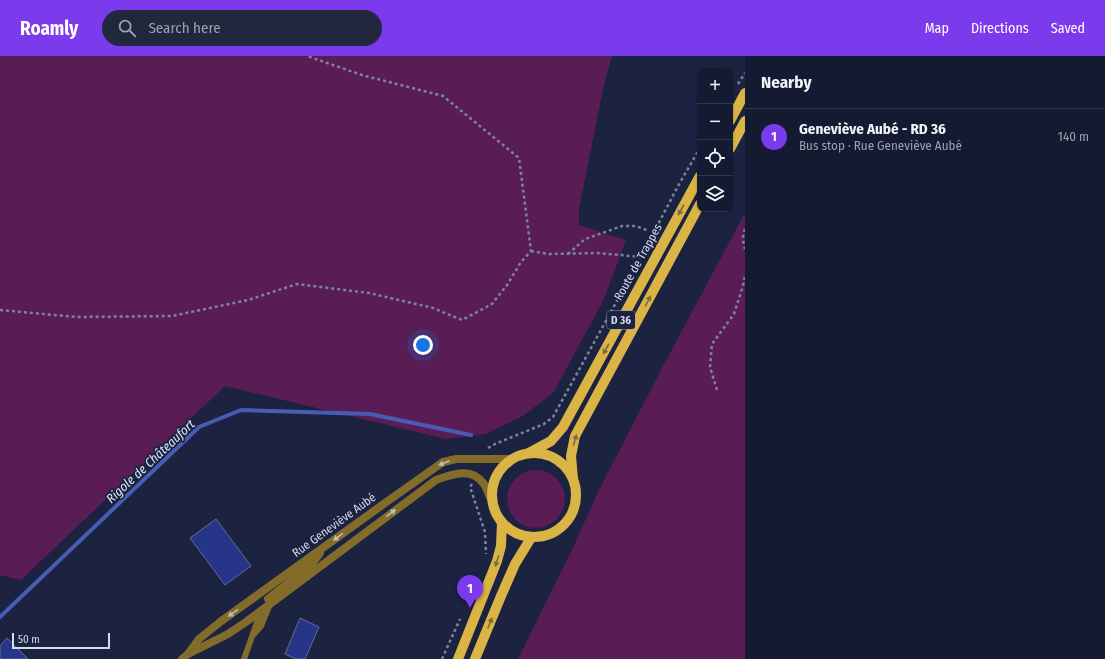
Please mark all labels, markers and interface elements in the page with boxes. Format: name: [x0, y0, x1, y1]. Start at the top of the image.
search box: [102, 10, 382, 46]
text: Roamly: [20, 17, 78, 40]
icon: search: [116, 17, 138, 39]
text: Search here: [148, 19, 221, 37]
text: Map: [925, 20, 949, 37]
text: Directions: [971, 20, 1029, 37]
text: Saved: [1051, 20, 1085, 37]
map controls: [697, 68, 733, 212]
button: +: [697, 68, 733, 104]
text: Nearby: [761, 72, 812, 93]
button: −: [697, 104, 733, 140]
text: Geneviève Aubé - RD 36: [799, 120, 946, 138]
text: 1: [771, 129, 777, 144]
text: 140 m: [1058, 129, 1089, 144]
text: Bus stop · Rue Geneviève Aubé: [799, 138, 962, 153]
button: locate: [697, 140, 733, 176]
button: layers: [697, 176, 733, 212]
one-way arrow: [678, 204, 685, 216]
street label: Route de Trappes: [611, 221, 665, 303]
one-way arrow: [645, 295, 652, 306]
road number: D 36: [607, 311, 635, 329]
your location: [413, 335, 433, 355]
one-way arrow: [602, 343, 609, 354]
water label: Rigole de Châteaufort: [103, 416, 198, 506]
one-way arrow: [572, 434, 578, 446]
one-way arrow: [439, 460, 450, 466]
street label: Rue Geneviève Aubé: [290, 490, 379, 560]
one-way arrow: [386, 510, 396, 518]
one-way arrow: [332, 533, 343, 541]
one-way arrow: [494, 556, 500, 568]
pin: 1: [457, 575, 483, 608]
one-way arrow: [227, 609, 238, 617]
one-way arrow: [487, 616, 493, 628]
scale bar: [12, 631, 110, 650]
text: 50 m: [18, 633, 40, 646]

